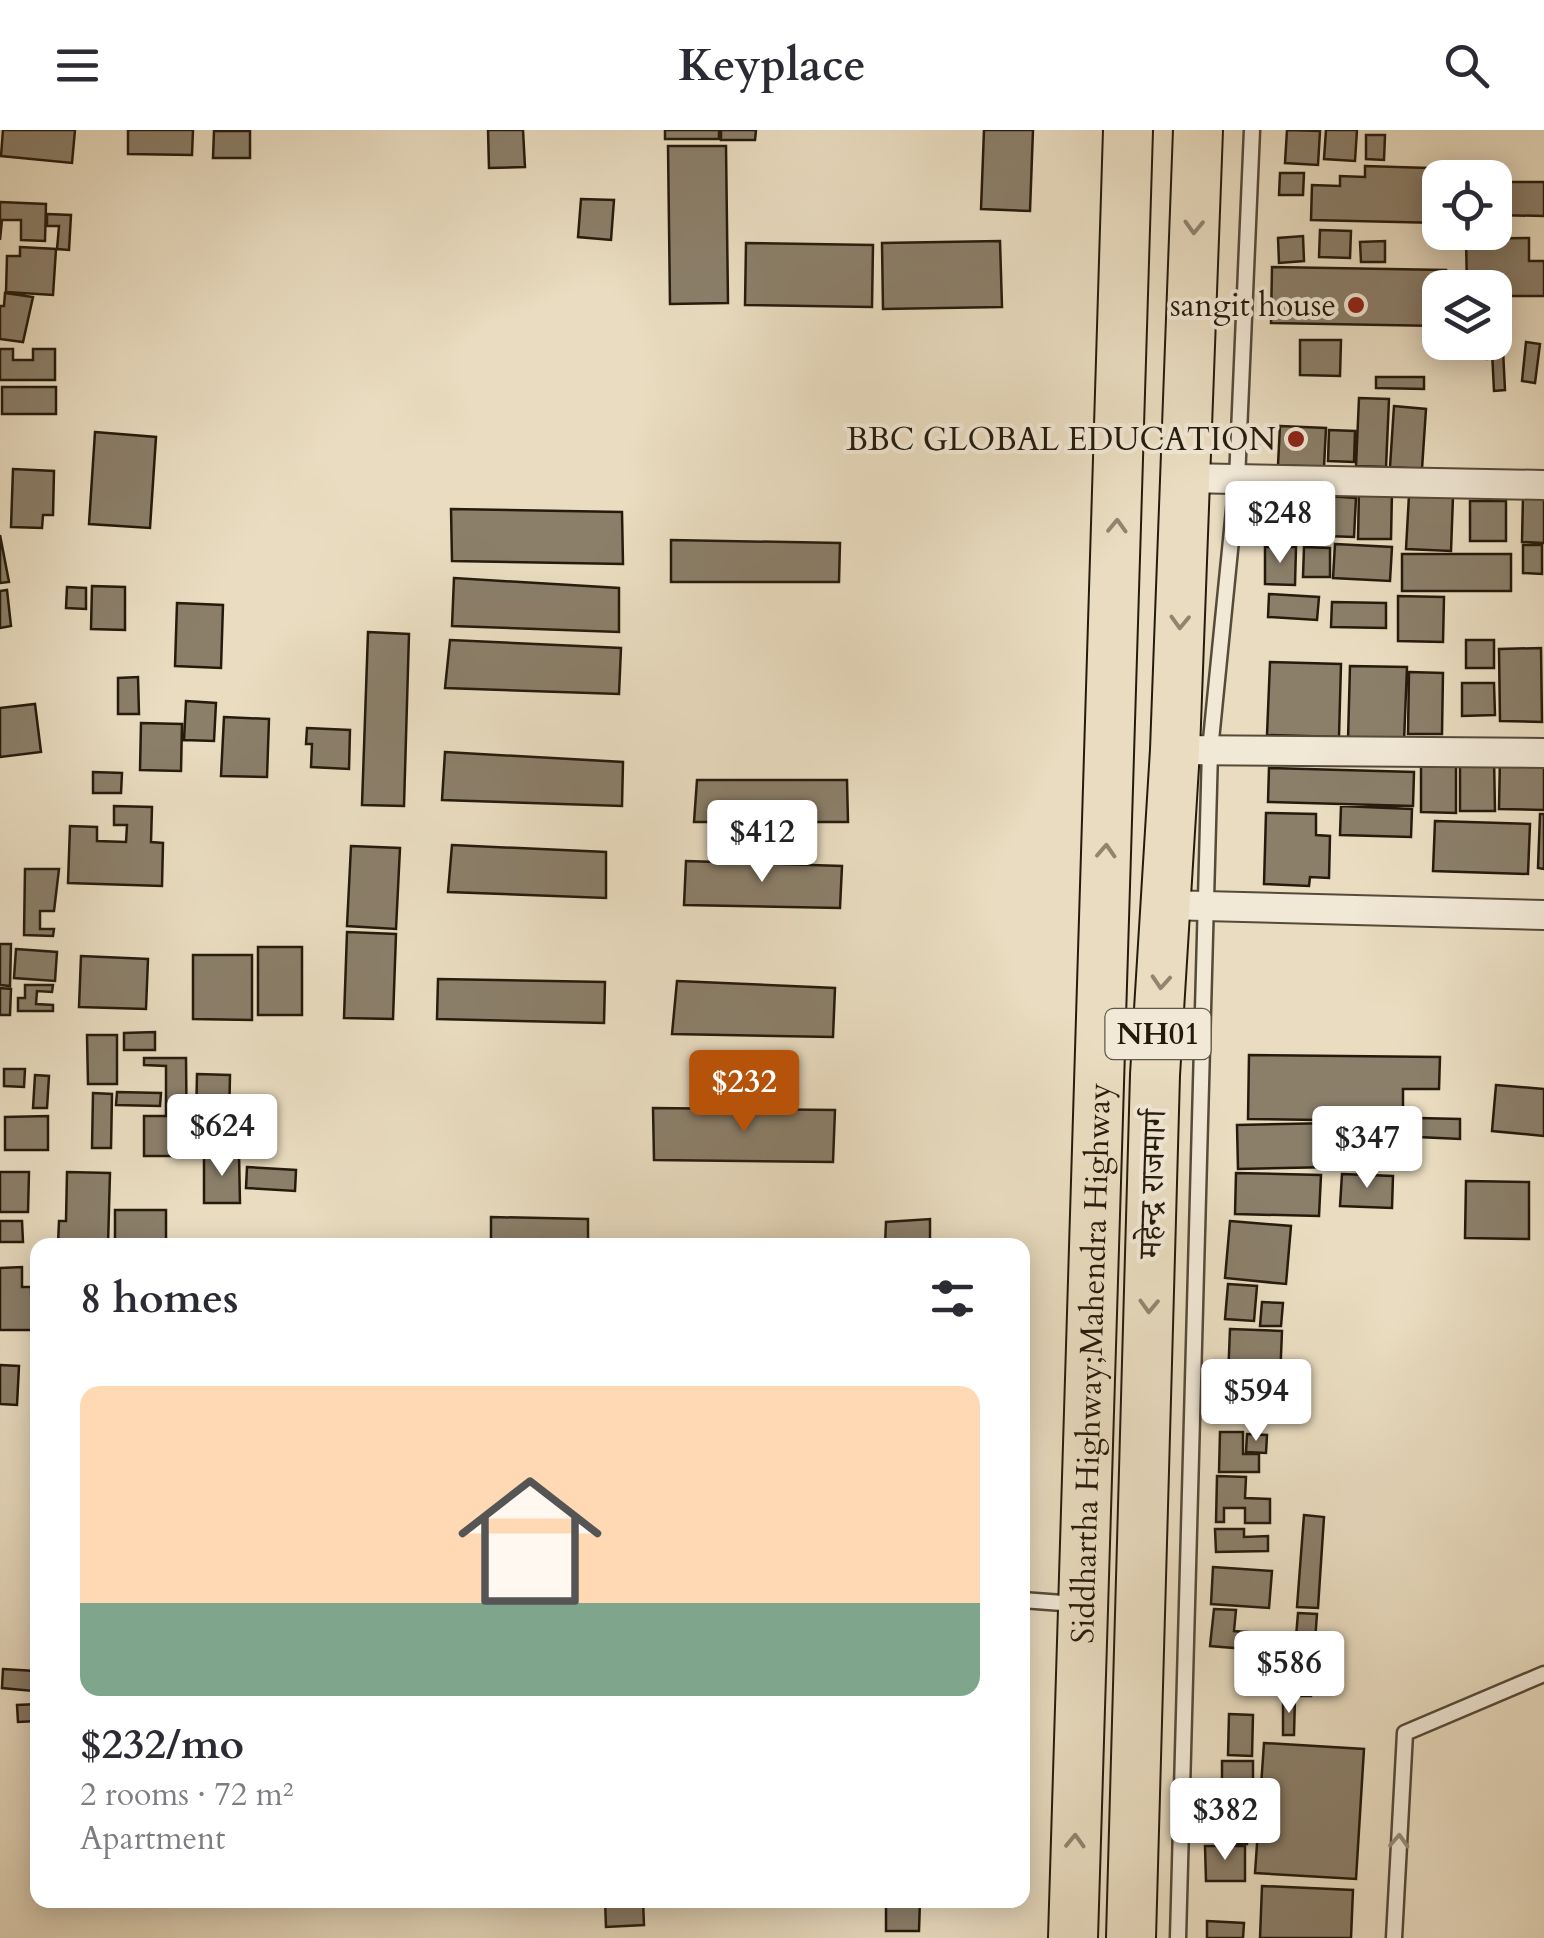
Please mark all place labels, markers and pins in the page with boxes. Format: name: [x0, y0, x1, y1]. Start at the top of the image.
place label: sangit house: [1170, 284, 1336, 328]
marker: sangit house: [1345, 294, 1367, 316]
place label: BBC GLOBAL EDUCATION: [846, 418, 1276, 462]
marker: BBC GLOBAL EDUCATION: [1285, 428, 1307, 450]
pin: $248: [1221, 481, 1339, 566]
pin: $412: [703, 800, 821, 885]
pin: $232: [685, 1050, 803, 1135]
pin: $624: [163, 1094, 281, 1179]
pin: $347: [1308, 1106, 1426, 1191]
pin: $594: [1197, 1359, 1315, 1444]
pin: $586: [1230, 1631, 1348, 1716]
pin: $382: [1166, 1778, 1284, 1863]

